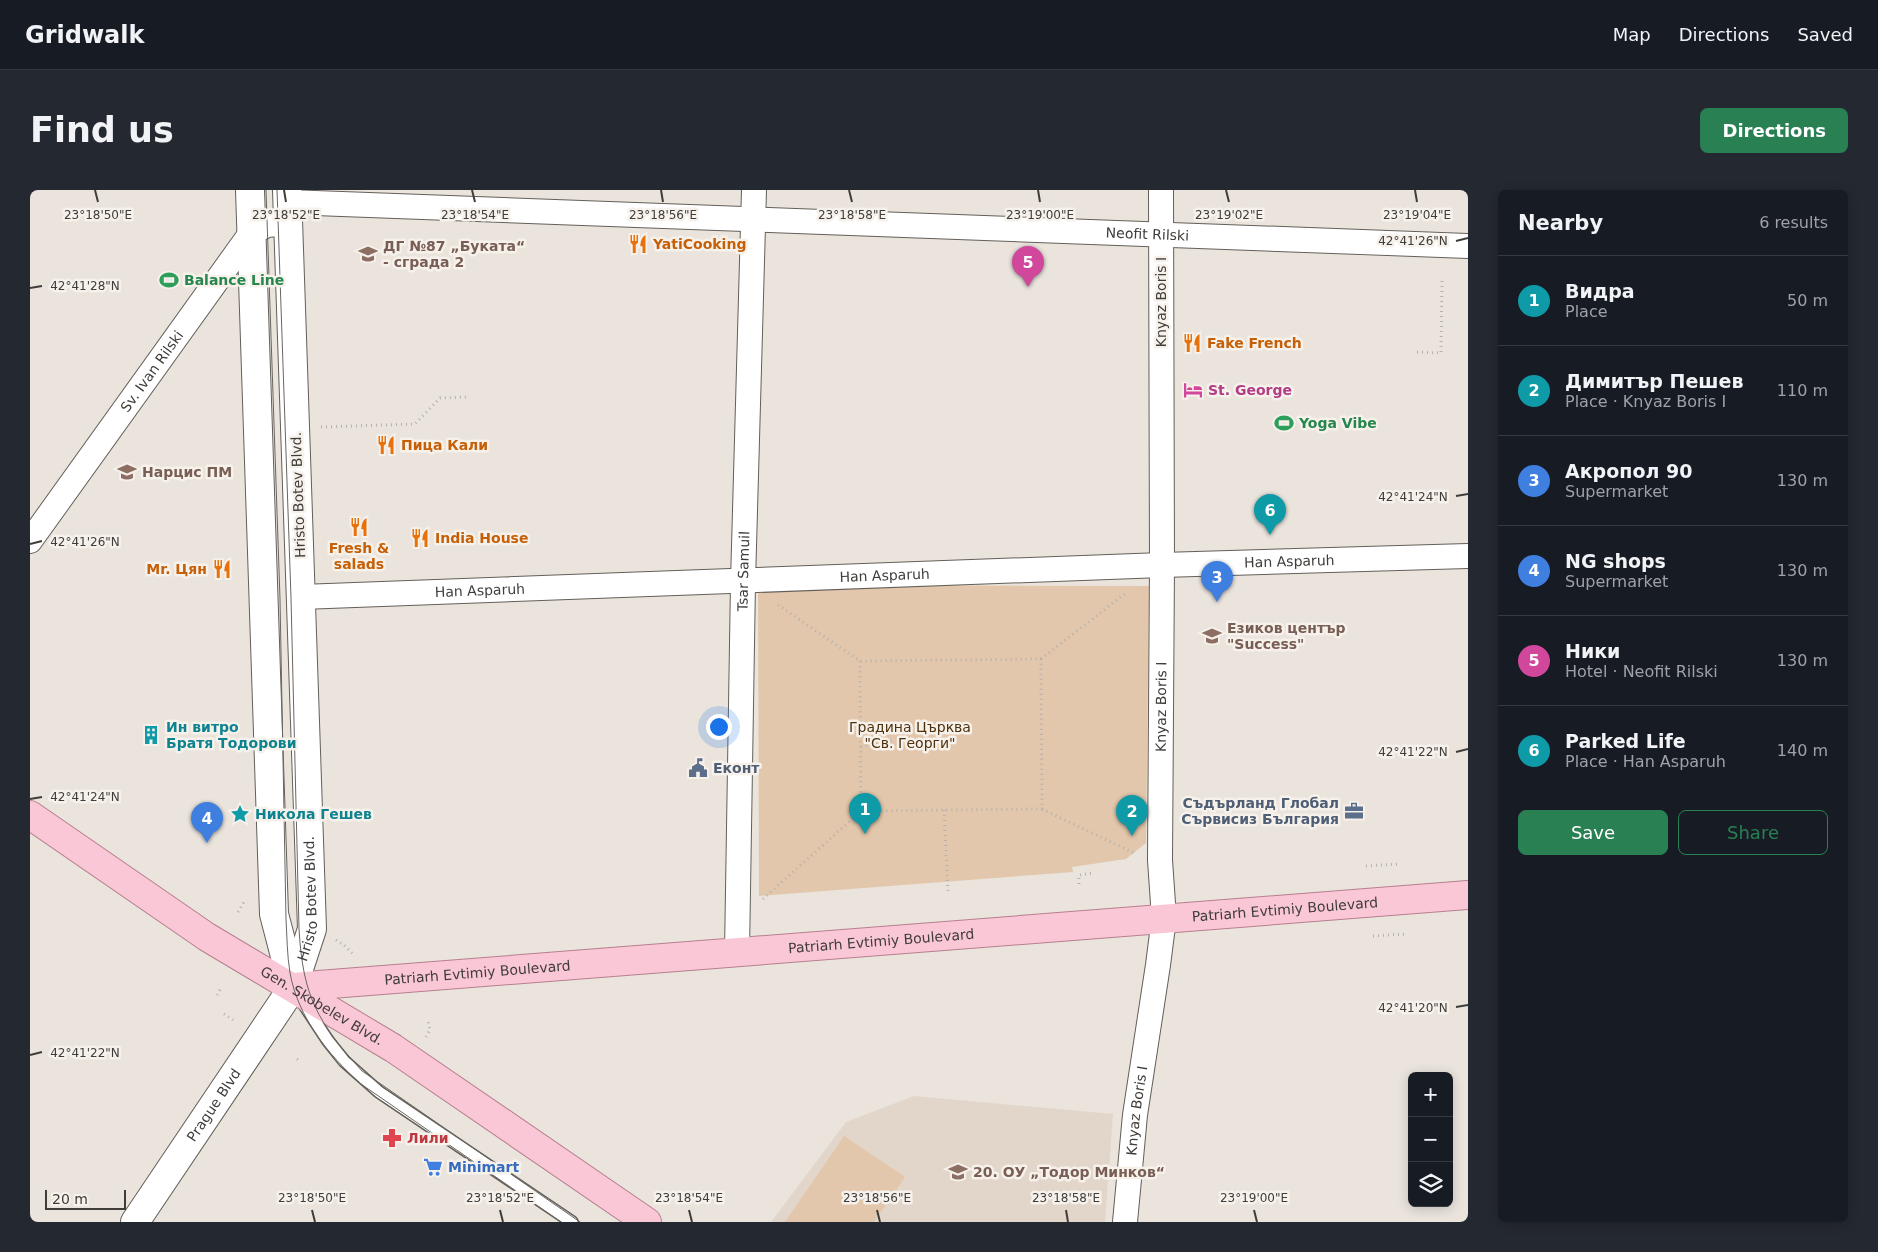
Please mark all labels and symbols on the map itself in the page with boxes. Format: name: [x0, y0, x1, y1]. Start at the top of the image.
text: 23°18'50"E: [64, 208, 132, 222]
text: 23°18'52"E: [252, 208, 320, 222]
text: 23°18'54"E: [441, 208, 509, 222]
text: 23°18'56"E: [629, 208, 697, 222]
text: 23°18'58"E: [818, 208, 886, 222]
text: 23°19'00"E: [1006, 208, 1074, 222]
text: 23°19'02"E: [1195, 208, 1263, 222]
text: 23°19'04"E: [1383, 208, 1451, 222]
street label: Neofit Rilski: [1105, 224, 1189, 244]
restaurant icon: YatiCooking: [627, 233, 649, 255]
text: 42°41'26"N: [1378, 234, 1448, 248]
place label: YatiCooking: [652, 236, 746, 252]
place label: ДГ №87 „Буката“ - сграда 2: [383, 238, 525, 270]
school or university icon: ДГ №87 „Буката“ - сграда 2: [357, 243, 379, 265]
pin: 5: [1012, 246, 1044, 287]
street label: Knyaz Boris I: [1153, 257, 1169, 347]
sports icon: Balance Line: [158, 269, 180, 291]
place label: Balance Line: [184, 272, 284, 288]
text: 42°41'28"N: [50, 279, 120, 293]
street label: Sv. Ivan Rilski: [117, 327, 186, 415]
restaurant icon: Fake French: [1181, 332, 1203, 354]
place label: Fake French: [1207, 335, 1302, 351]
hotel icon: St. George: [1182, 379, 1204, 401]
place label: St. George: [1208, 382, 1292, 398]
sports icon: Yoga Vibe: [1273, 412, 1295, 434]
place label: Yoga Vibe: [1298, 415, 1377, 431]
street label: Hristo Botev Blvd.: [288, 432, 308, 558]
restaurant icon: Пица Кали: [375, 434, 397, 456]
place label: Пица Кали: [401, 437, 488, 453]
school or university icon: Нарцис ПМ: [116, 461, 138, 483]
place label: Нарцис ПМ: [142, 464, 232, 480]
text: 42°41'24"N: [1378, 490, 1448, 504]
pin: 6: [1254, 494, 1286, 535]
restaurant icon: Fresh & salads: [348, 516, 370, 538]
restaurant icon: India House: [409, 527, 431, 549]
place label: India House: [435, 530, 528, 546]
street label: Tsar Samuil: [735, 531, 752, 612]
text: 42°41'26"N: [50, 535, 120, 549]
place label: Fresh & salads: [329, 540, 389, 572]
street label: Han Asparuh: [1244, 552, 1335, 571]
restaurant icon: Mr. Цян: [211, 558, 233, 580]
place label: Mr. Цян: [146, 561, 207, 577]
pin: 3: [1201, 561, 1233, 602]
street label: Han Asparuh: [839, 566, 930, 585]
street label: Han Asparuh: [434, 581, 525, 600]
place label: Езиков център "Success": [1227, 620, 1346, 652]
school or university icon: Езиков център "Success": [1201, 625, 1223, 647]
street label: Knyaz Boris I: [1153, 661, 1169, 752]
your location: [706, 714, 732, 740]
place label: Ин витро Братя Тодорови: [166, 719, 297, 751]
park label: Градина Църква "Св. Георги": [849, 719, 971, 751]
building icon: Ин витро Братя Тодорови: [140, 724, 162, 746]
text: 42°41'22"N: [1378, 745, 1448, 759]
public building icon: Еконт: [687, 757, 709, 779]
place label: Еконт: [713, 760, 760, 776]
text: 42°41'24"N: [50, 790, 120, 804]
pin: 1: [849, 793, 881, 834]
pin: 2: [1116, 795, 1148, 836]
place label: Съдърланд Глобал Сървисиз България: [1181, 795, 1339, 827]
office icon: Съдърланд Глобал Сървисиз България: [1343, 800, 1365, 822]
pin: 4: [191, 802, 223, 843]
place icon: Никола Гешев: [229, 803, 251, 825]
place label: Никола Гешев: [255, 806, 372, 822]
street label: Hristo Botev Blvd.: [294, 836, 320, 963]
street label: Patriarh Evtimiy Boulevard: [1191, 894, 1379, 925]
street label: Patriarh Evtimiy Boulevard: [788, 926, 975, 956]
street label: Patriarh Evtimiy Boulevard: [384, 957, 571, 988]
street label: Gen. Skobelev Blvd.: [258, 963, 386, 1048]
text: 42°41'20"N: [1378, 1001, 1448, 1015]
text: 42°41'22"N: [50, 1046, 120, 1060]
street label: Knyaz Boris I: [1123, 1065, 1150, 1156]
street label: Prague Blvd: [184, 1066, 244, 1144]
pharmacy icon: Лили: [381, 1127, 403, 1149]
place label: Лили: [407, 1130, 449, 1146]
supermarket icon: Minimart: [422, 1156, 444, 1178]
place label: Minimart: [448, 1159, 519, 1175]
school or university icon: 20. ОУ „Тодор Минков“: [947, 1161, 969, 1183]
place label: 20. ОУ „Тодор Минков“: [973, 1164, 1165, 1180]
scale bar: [45, 1187, 126, 1210]
text: 23°18'50"E: [278, 1191, 346, 1205]
text: 23°18'52"E: [466, 1191, 534, 1205]
text: 23°18'54"E: [655, 1191, 723, 1205]
text: 23°18'56"E: [843, 1191, 911, 1205]
text: 23°18'58"E: [1032, 1191, 1100, 1205]
text: 23°19'00"E: [1220, 1191, 1288, 1205]

